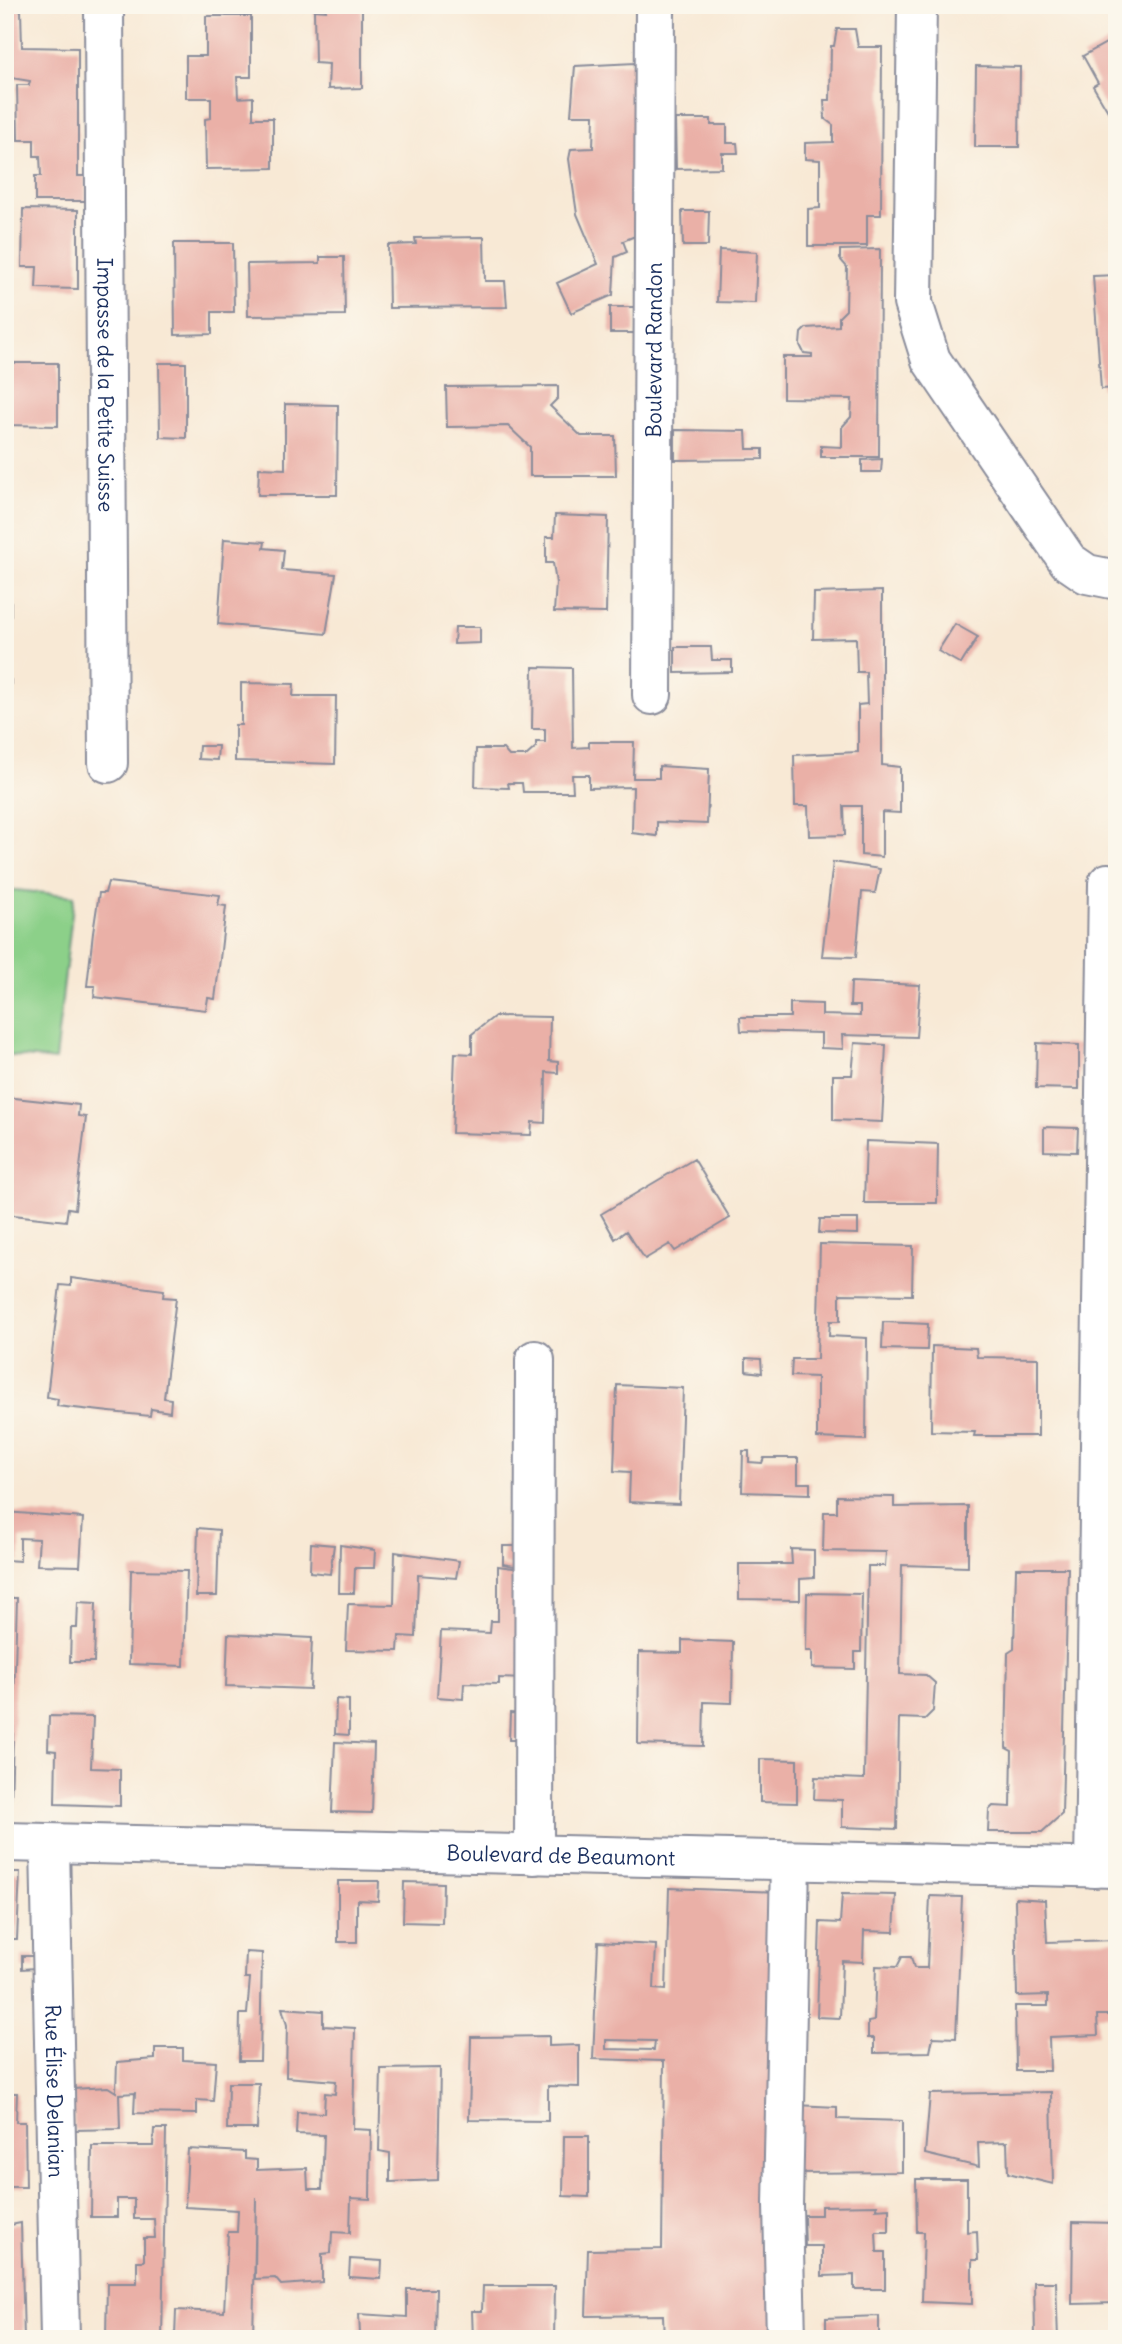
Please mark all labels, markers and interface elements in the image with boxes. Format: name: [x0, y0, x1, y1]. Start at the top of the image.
street label: Impasse de la Petite Suisse: [92, 258, 120, 512]
street label: Boulevard Randon: [640, 262, 667, 438]
street label: Boulevard de Beaumont: [446, 1839, 676, 1871]
street label: Rue Élise Delanian: [40, 2004, 70, 2178]

